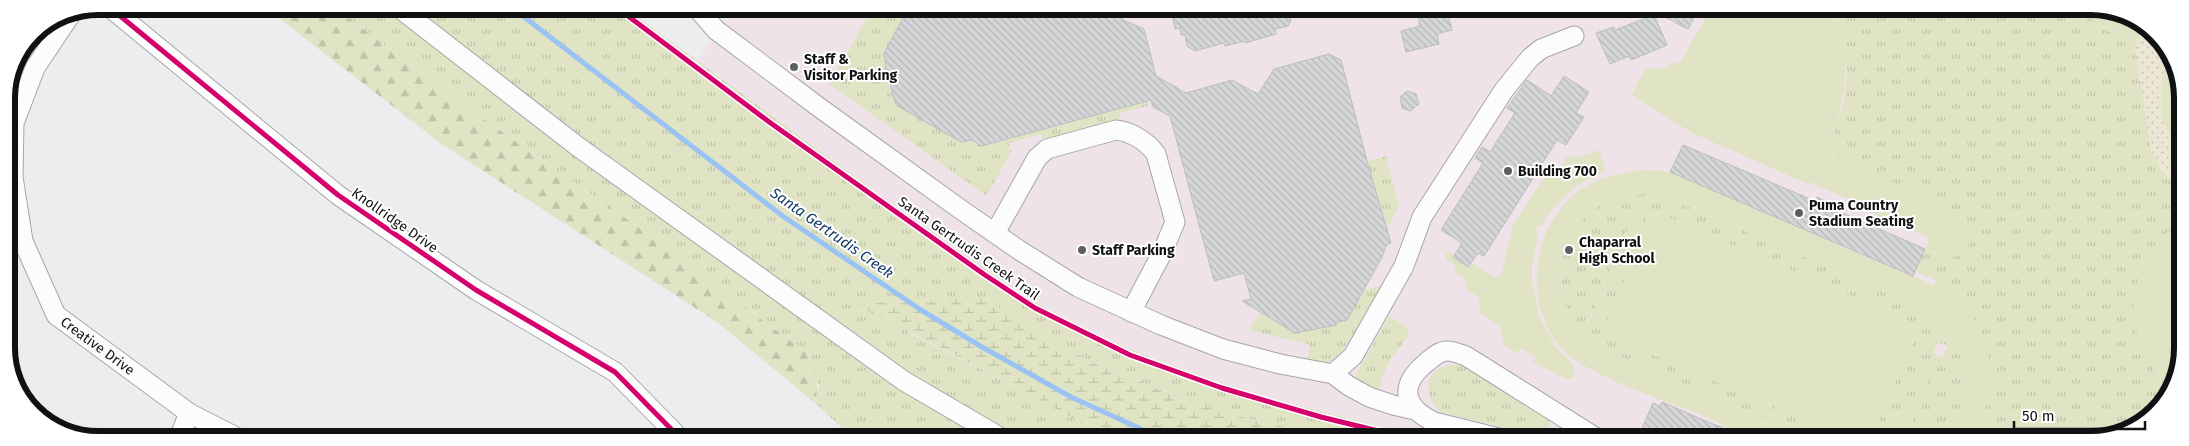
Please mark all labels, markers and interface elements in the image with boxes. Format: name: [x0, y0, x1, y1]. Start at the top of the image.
place label: Staff & Visitor Parking: [803, 51, 898, 84]
marker: Staff & Visitor Parking: [788, 61, 800, 73]
place label: Building 700: [1518, 163, 1597, 180]
marker: Building 700: [1502, 165, 1514, 177]
water label: Santa Gertrudis Creek: [766, 183, 897, 282]
street label: Knollridge Drive: [348, 184, 441, 257]
street label: Santa Gertrudis Creek Trail: [895, 193, 1043, 304]
place label: Puma Country Stadium Seating: [1809, 197, 1914, 230]
marker: Puma Country Stadium Seating: [1793, 207, 1805, 219]
place label: Chaparral High School: [1579, 234, 1656, 267]
place label: Staff Parking: [1092, 242, 1175, 259]
marker: Staff Parking: [1076, 244, 1088, 256]
marker: Chaparral High School: [1563, 244, 1575, 256]
street label: Creative Drive: [57, 313, 138, 379]
scale bar: [2014, 398, 2145, 430]
text: 50 m: [2022, 407, 2055, 425]

